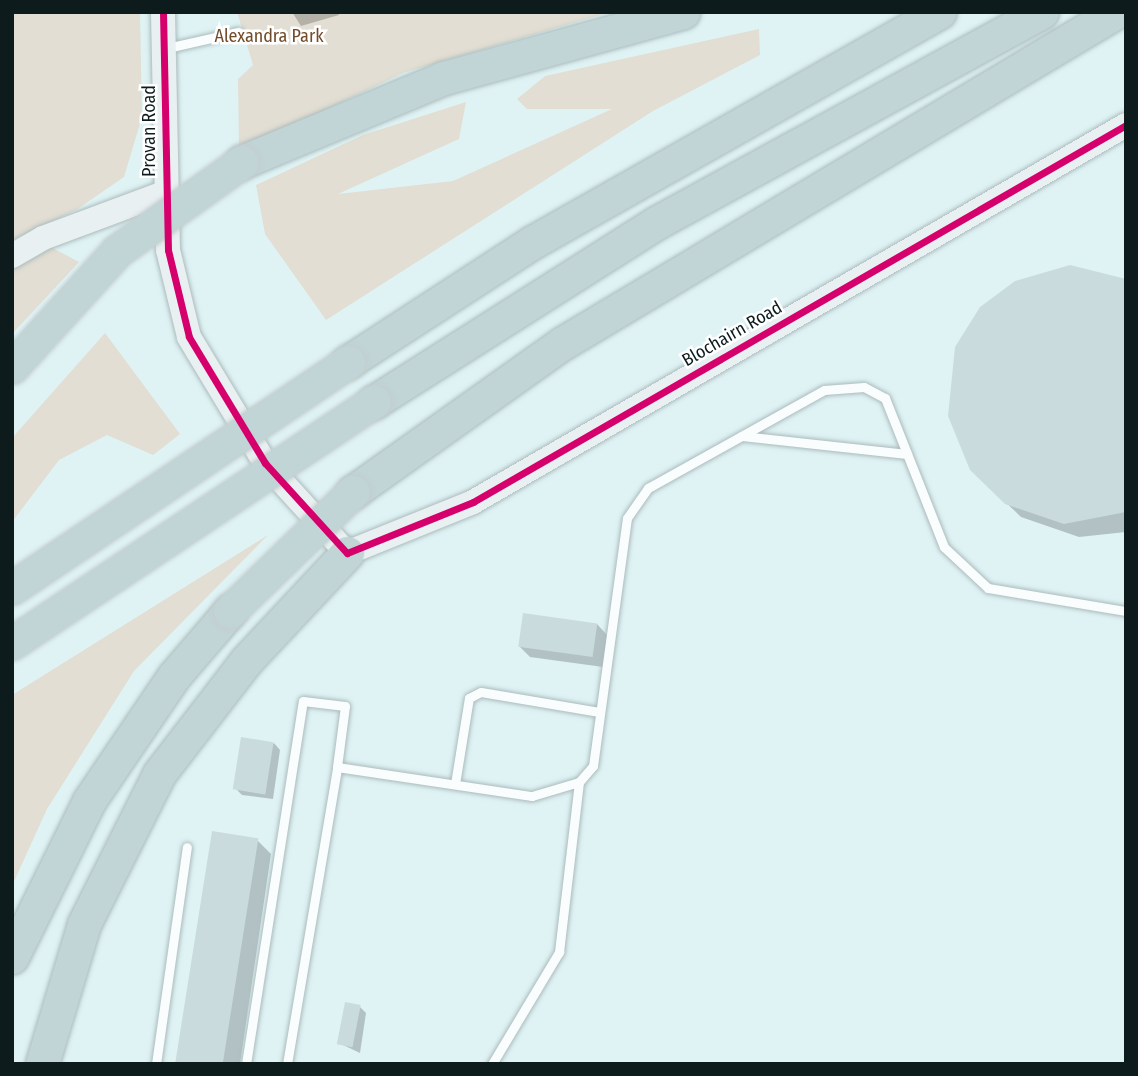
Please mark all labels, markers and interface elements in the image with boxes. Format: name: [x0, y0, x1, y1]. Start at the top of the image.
park label: Alexandra Park: [214, 25, 324, 47]
street label: Provan Road: [138, 85, 160, 177]
street label: Blochairn Road: [678, 297, 786, 371]

